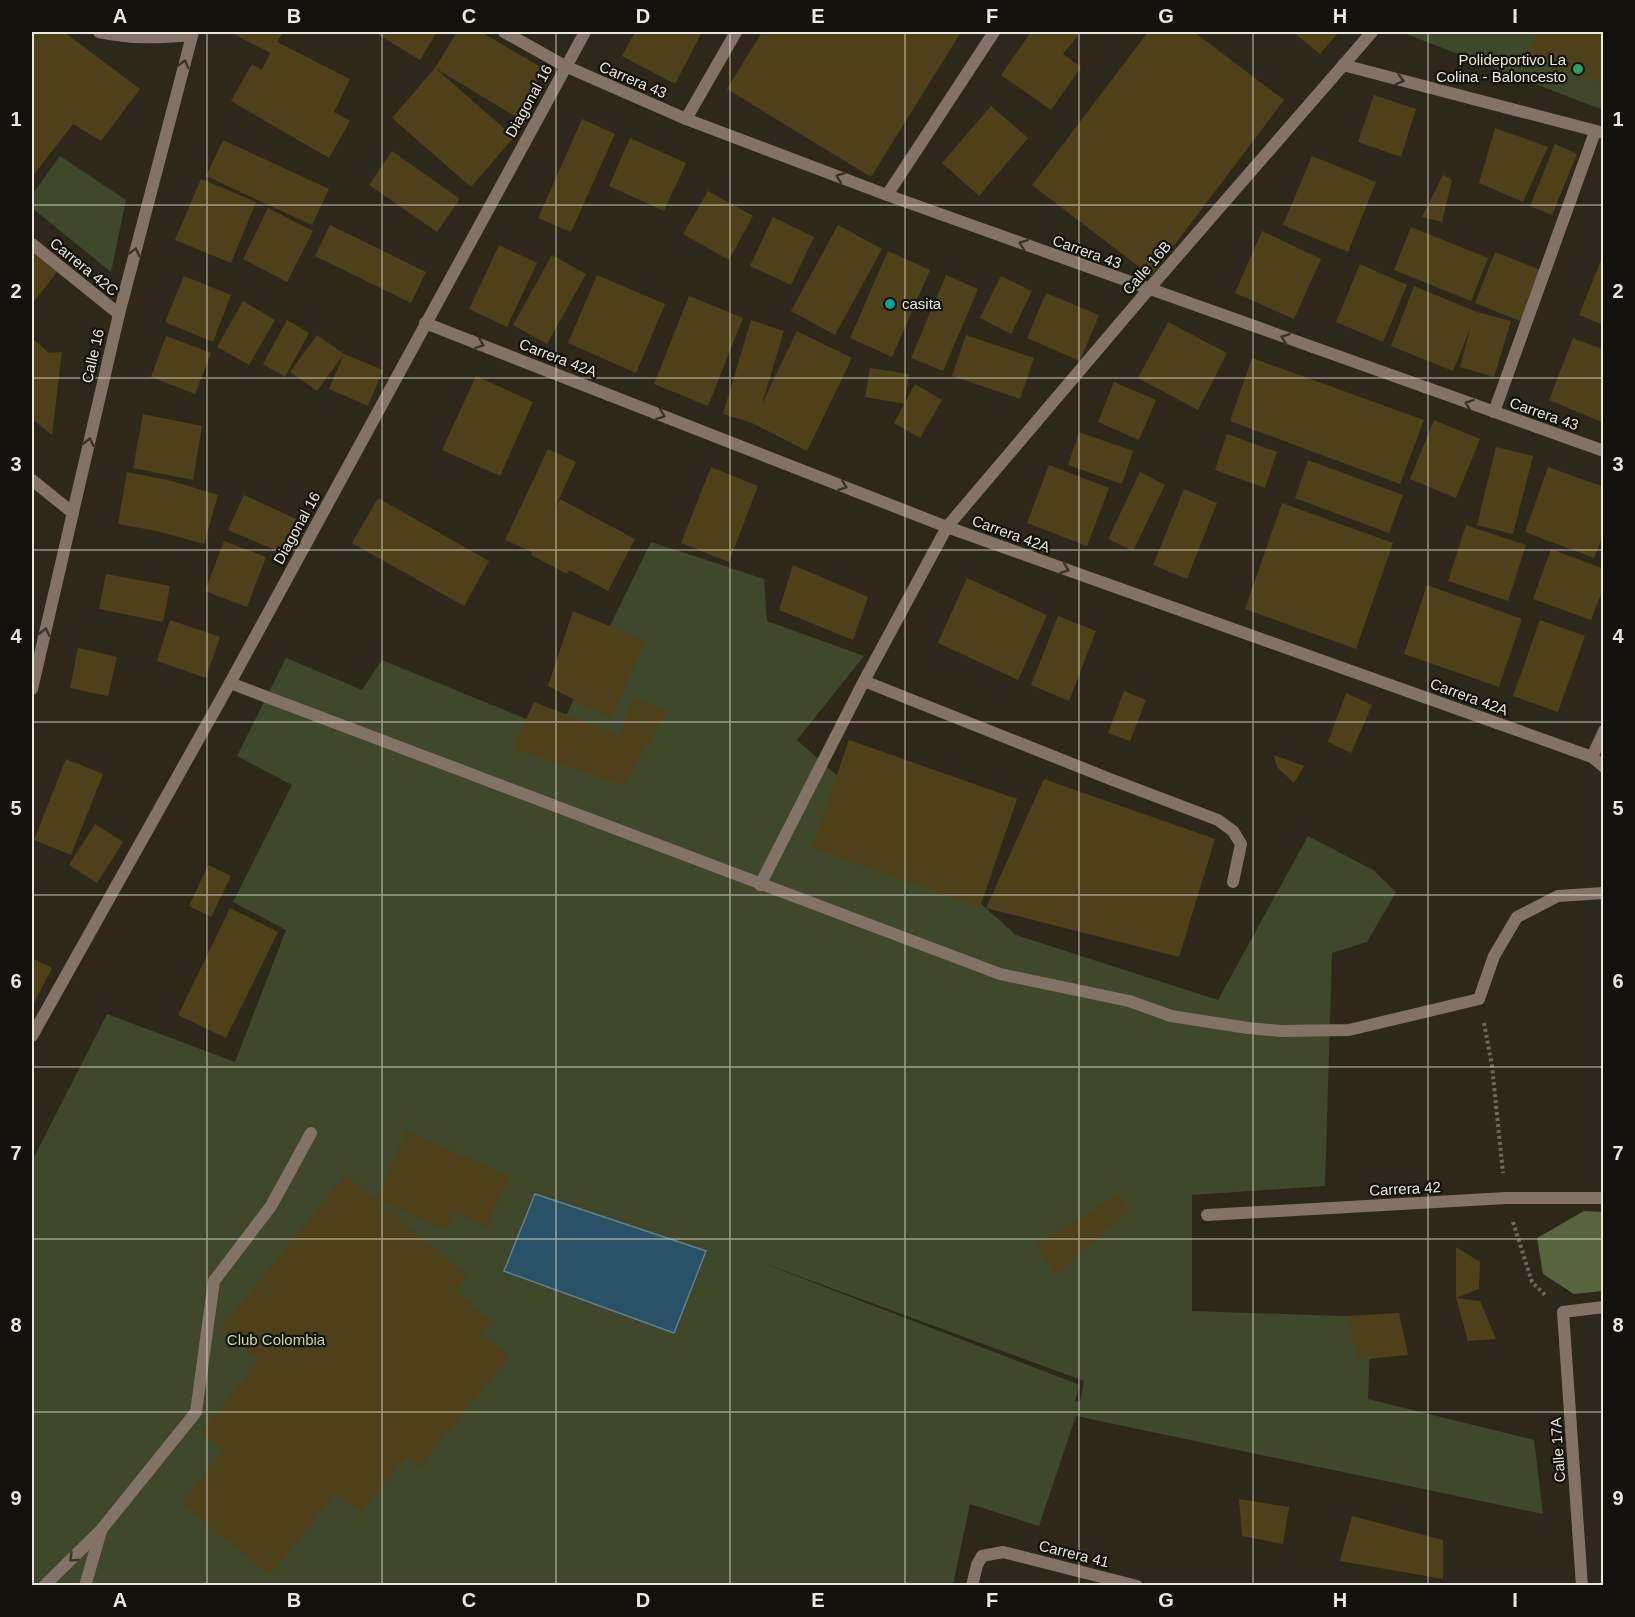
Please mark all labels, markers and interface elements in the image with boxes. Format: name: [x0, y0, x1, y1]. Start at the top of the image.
text: A: [113, 5, 127, 27]
text: B: [287, 5, 301, 27]
text: C: [462, 5, 476, 27]
text: D: [636, 5, 650, 27]
text: E: [811, 5, 825, 27]
text: F: [986, 5, 998, 27]
text: G: [1158, 5, 1174, 27]
text: H: [1333, 5, 1347, 27]
text: I: [1512, 5, 1518, 27]
place label: Polideportivo La Colina - Baloncesto: [1436, 51, 1567, 85]
street label: Carrera 43: [597, 58, 670, 101]
one-way arrow: [177, 59, 190, 69]
street label: Diagonal 16: [502, 62, 555, 140]
marker: Polideportivo La Colina - Baloncesto: [1571, 62, 1585, 76]
one-way arrow: [1394, 73, 1404, 85]
text: 1: [10, 108, 22, 130]
text: 1: [1612, 108, 1624, 130]
one-way arrow: [835, 172, 845, 185]
street label: Carrera 43: [1051, 231, 1124, 272]
street label: Carrera 42C: [47, 234, 122, 299]
street label: Calle 16B: [1119, 238, 1174, 298]
one-way arrow: [1018, 239, 1029, 252]
one-way arrow: [127, 247, 140, 257]
text: 2: [10, 280, 22, 302]
text: 2: [1612, 280, 1624, 302]
place label: casita: [902, 295, 942, 312]
marker: casita: [883, 297, 897, 311]
street label: Calle 16: [78, 327, 107, 385]
one-way arrow: [1280, 333, 1291, 346]
street label: Carrera 42A: [517, 335, 599, 380]
one-way arrow: [474, 337, 485, 349]
street label: Carrera 43: [1507, 394, 1581, 433]
one-way arrow: [1464, 398, 1475, 411]
one-way arrow: [655, 408, 666, 420]
one-way arrow: [82, 437, 95, 447]
text: 3: [10, 453, 22, 475]
text: 3: [1612, 453, 1624, 475]
one-way arrow: [837, 479, 848, 491]
street label: Diagonal 16: [270, 489, 323, 567]
street label: Carrera 42A: [970, 512, 1052, 555]
one-way arrow: [1059, 561, 1070, 574]
text: 4: [10, 625, 22, 647]
text: 4: [1612, 625, 1624, 647]
one-way arrow: [37, 627, 50, 637]
street label: Carrera 42A: [1428, 675, 1510, 718]
text: 5: [10, 797, 22, 819]
text: 5: [1612, 797, 1624, 819]
text: 6: [10, 970, 22, 992]
text: 6: [1612, 970, 1624, 992]
text: 7: [10, 1142, 22, 1164]
text: 7: [1612, 1142, 1624, 1164]
street label: Carrera 42: [1369, 1178, 1441, 1199]
text: 8: [10, 1314, 22, 1336]
text: 8: [1612, 1314, 1624, 1336]
park label: Club Colombia: [227, 1331, 326, 1348]
street label: Calle 17A: [1547, 1417, 1568, 1483]
text: 9: [10, 1487, 22, 1509]
text: 9: [1612, 1487, 1624, 1509]
street label: Carrera 41: [1037, 1537, 1111, 1570]
one-way arrow: [69, 1550, 80, 1561]
text: A: [113, 1589, 127, 1611]
text: B: [287, 1589, 301, 1611]
text: C: [462, 1589, 476, 1611]
text: D: [636, 1589, 650, 1611]
text: E: [811, 1589, 825, 1611]
text: F: [986, 1589, 998, 1611]
text: G: [1158, 1589, 1174, 1611]
text: H: [1333, 1589, 1347, 1611]
text: I: [1512, 1589, 1518, 1611]

